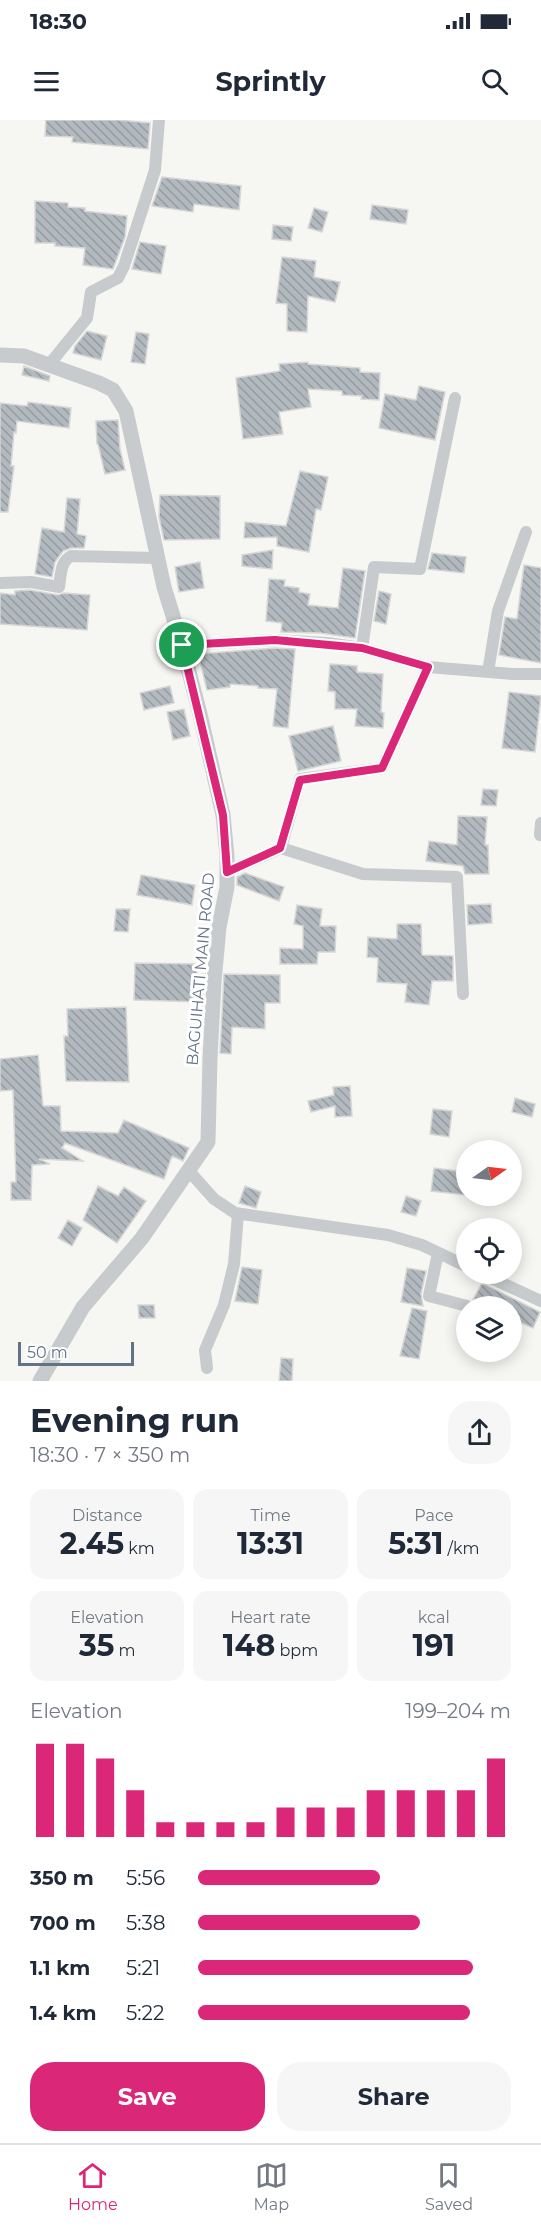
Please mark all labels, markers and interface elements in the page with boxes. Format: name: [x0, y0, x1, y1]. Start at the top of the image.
text: 18:30: [30, 8, 87, 35]
icon: menu: [30, 65, 63, 98]
text: Sprintly: [215, 65, 326, 98]
icon: search: [478, 65, 511, 98]
pin: [156, 619, 207, 670]
icon: arrive: [165, 628, 198, 661]
street label: BAGUIHATI MAIN ROAD: [183, 872, 218, 1066]
north arrow: [456, 1140, 522, 1206]
map controls: [456, 1140, 522, 1362]
button: locate: [456, 1218, 522, 1284]
button: layers: [456, 1296, 522, 1362]
scale bar: [18, 1339, 134, 1366]
text: 50 m: [27, 1343, 68, 1362]
text: Evening run: [30, 1400, 240, 1440]
button: share: [448, 1401, 511, 1464]
text: 18:30 · 7 × 350 m: [30, 1443, 190, 1467]
text: Distance: [72, 1506, 142, 1525]
text: Time: [250, 1506, 291, 1525]
text: Pace: [414, 1506, 453, 1525]
text: 2.45: [60, 1525, 124, 1562]
text: 13:31: [237, 1525, 304, 1562]
text: 5:31: [388, 1525, 443, 1562]
text: km: [124, 1539, 155, 1558]
text: /km: [443, 1539, 479, 1558]
text: Elevation: [70, 1608, 144, 1627]
text: Heart rate: [230, 1608, 311, 1627]
text: kcal: [418, 1608, 450, 1627]
text: 35: [79, 1627, 114, 1664]
text: 148: [223, 1627, 275, 1664]
text: 191: [413, 1627, 455, 1664]
text: m: [114, 1641, 135, 1660]
text: bpm: [275, 1641, 318, 1660]
text: Elevation: [30, 1699, 122, 1723]
text: 199–204 m: [405, 1699, 511, 1723]
text: 350 m: [30, 1866, 94, 1890]
text: 5:56: [126, 1866, 165, 1890]
text: 700 m: [30, 1911, 96, 1935]
text: 5:38: [126, 1911, 166, 1935]
text: 1.1 km: [30, 1956, 90, 1980]
text: 5:21: [126, 1956, 160, 1980]
text: 1.4 km: [30, 2001, 97, 2025]
text: 5:22: [126, 2001, 164, 2025]
button: Save: [30, 2062, 265, 2131]
button: Share: [277, 2062, 511, 2131]
tab: Home: [68, 2159, 118, 2214]
tab: Map: [254, 2159, 289, 2214]
tab: Saved: [425, 2159, 473, 2214]

